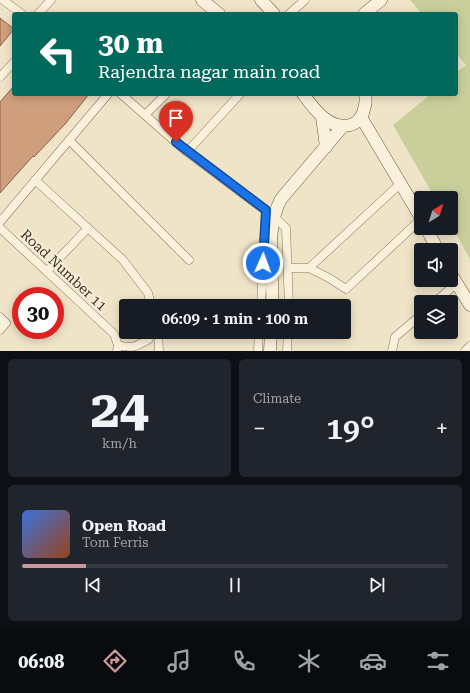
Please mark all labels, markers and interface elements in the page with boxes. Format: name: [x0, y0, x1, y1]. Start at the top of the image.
text: 30 m: [98, 27, 163, 60]
icon: left: [32, 28, 84, 80]
text: Rajendra nagar main road: [98, 61, 320, 82]
pin: [159, 101, 193, 142]
icon: arrive: [165, 107, 187, 129]
north arrow: [414, 191, 458, 235]
map controls: [414, 191, 458, 339]
street label: Road Number 11: [18, 226, 111, 314]
position arrow: [242, 242, 284, 284]
button: sound: [414, 243, 458, 287]
speed limit sign: 30: [12, 287, 64, 339]
button: layers: [414, 295, 458, 339]
text: 06:09 · 1 min · 100 m: [162, 310, 308, 328]
text: 24: [90, 379, 149, 440]
text: Climate: [253, 391, 301, 406]
text: 19°: [326, 411, 375, 446]
text: −: [253, 416, 265, 441]
text: +: [436, 416, 448, 441]
text: km/h: [102, 436, 137, 451]
text: Open Road: [82, 517, 166, 535]
text: Tom Ferris: [82, 535, 148, 550]
icon: previous: [82, 574, 104, 596]
icon: pause: [224, 574, 246, 596]
icon: next: [366, 574, 388, 596]
icon: directions: [101, 647, 129, 675]
icon: music: [165, 647, 193, 675]
icon: phone: [230, 647, 258, 675]
icon: climate: [295, 647, 323, 675]
icon: car: [359, 647, 387, 675]
icon: filters: [424, 647, 452, 675]
text: 06:08: [18, 651, 64, 672]

